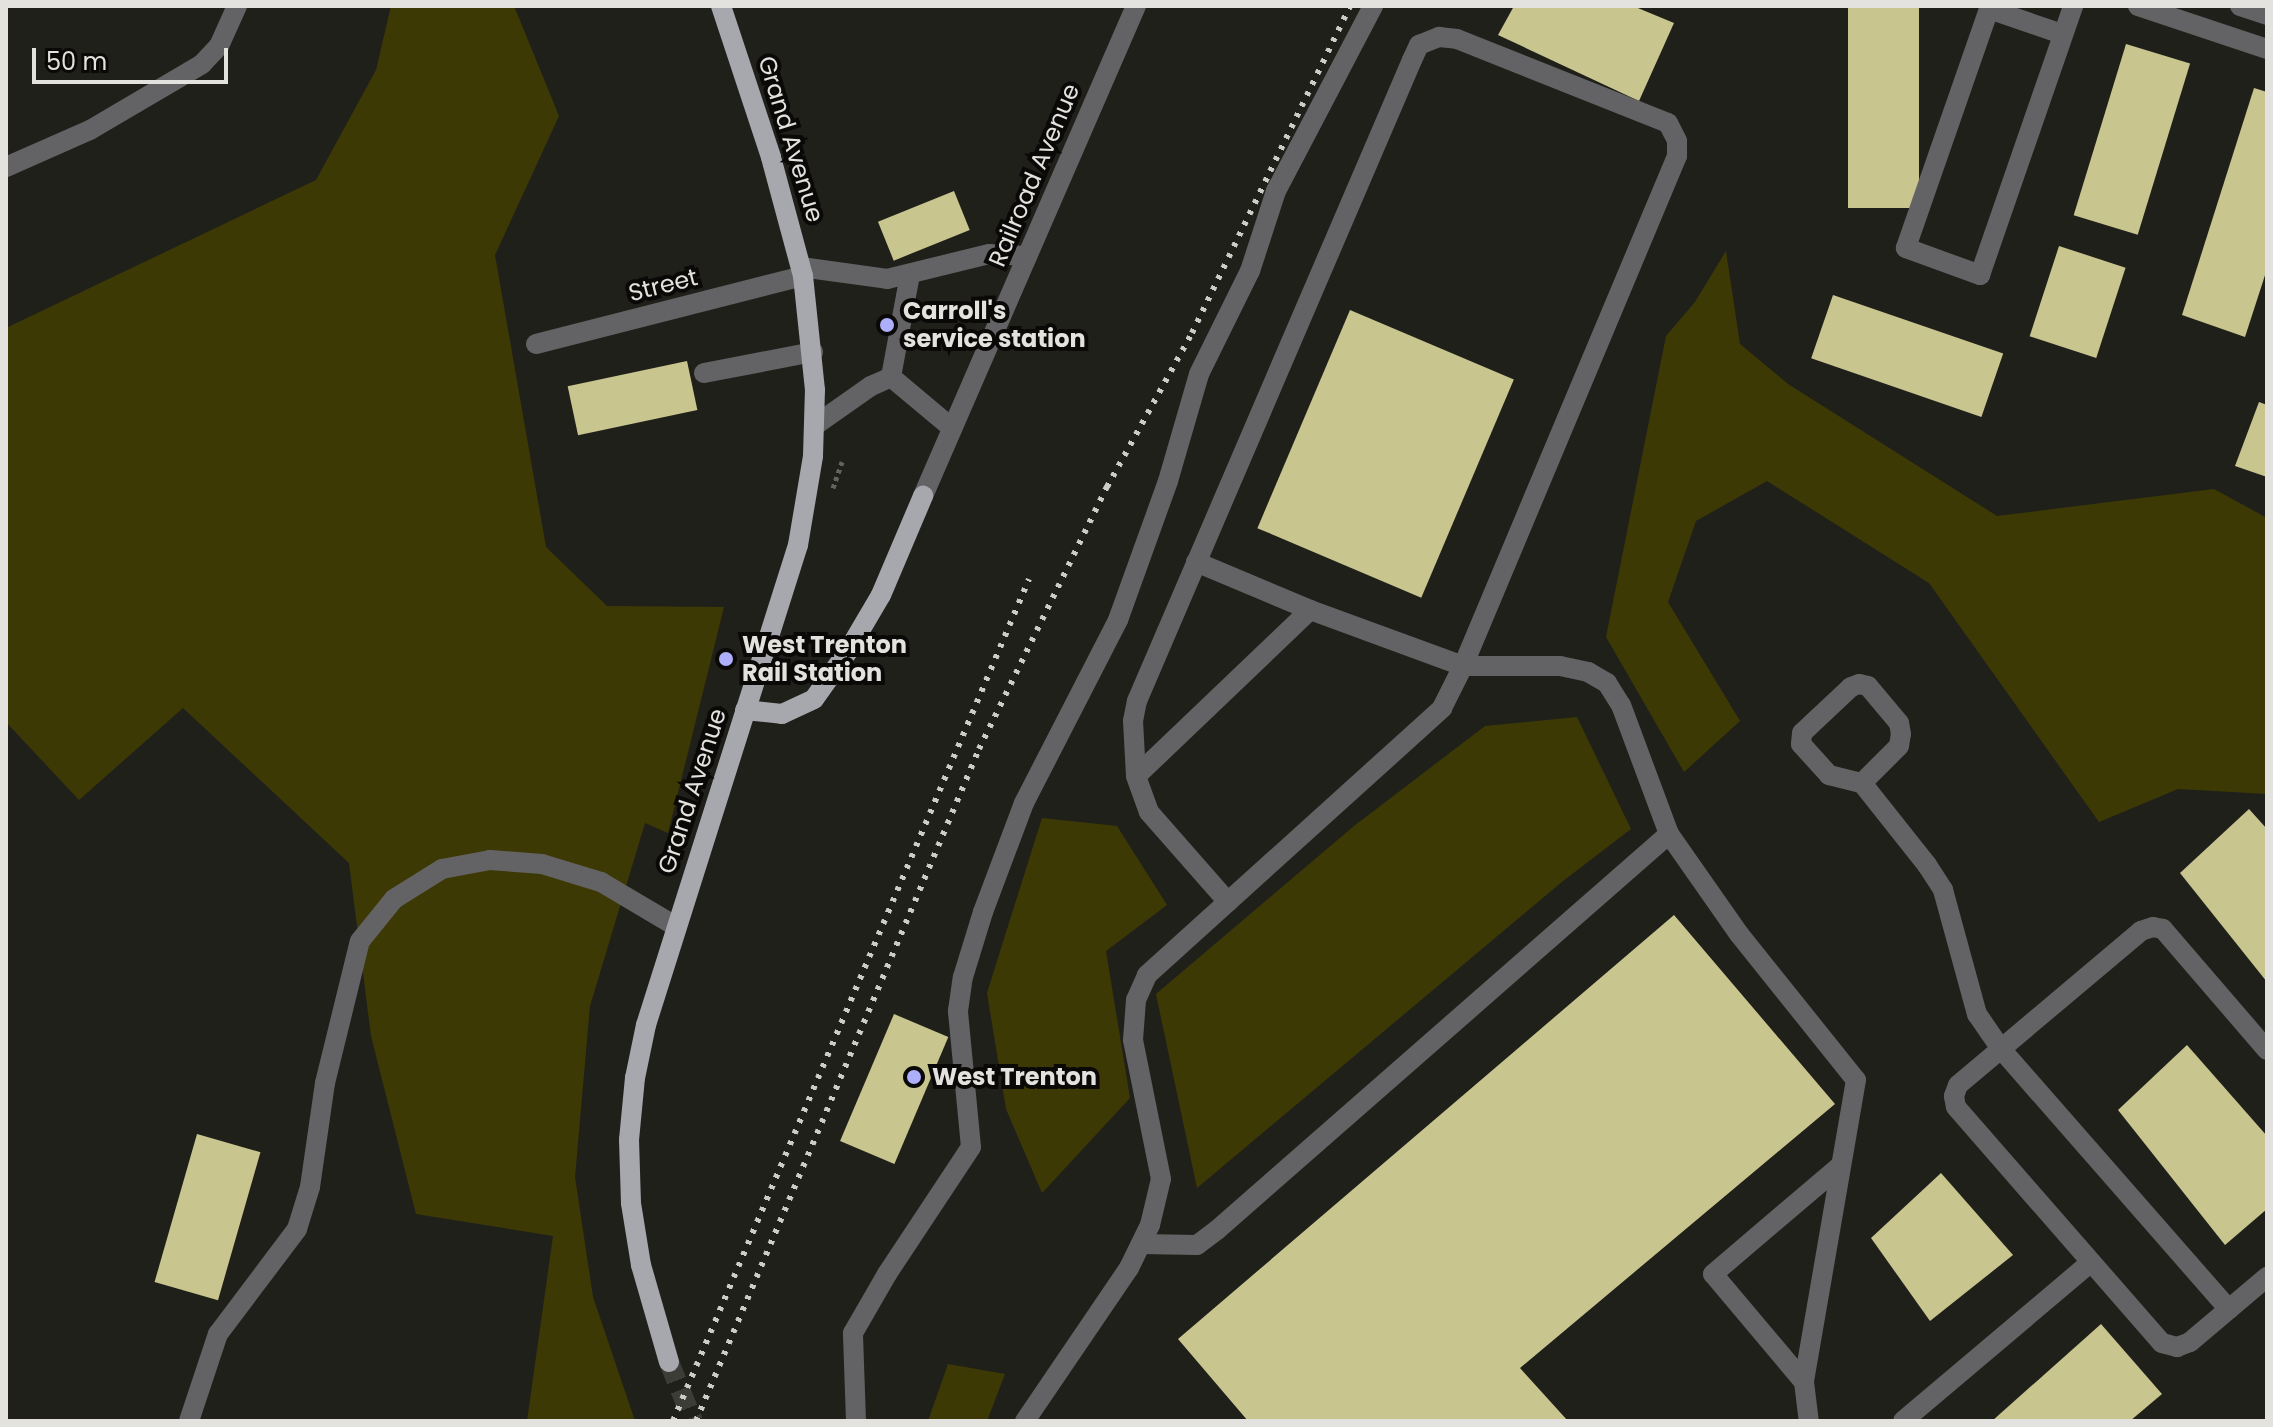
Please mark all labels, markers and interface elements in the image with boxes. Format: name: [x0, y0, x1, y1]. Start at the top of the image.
scale bar: [36, 32, 232, 82]
text: 50 m: [46, 45, 107, 78]
street label: Grand Avenue: [752, 53, 830, 225]
street label: Railroad Avenue: [982, 79, 1086, 271]
street label: Street: [625, 263, 701, 307]
place label: Carroll's service station: [903, 297, 1086, 353]
marker: Carroll's service station: [878, 316, 896, 334]
place label: West Trenton Rail Station: [742, 631, 907, 687]
marker: West Trenton Rail Station: [717, 650, 735, 668]
street label: Grand Avenue: [652, 705, 732, 877]
place label: West Trenton: [932, 1063, 1097, 1091]
marker: West Trenton: [903, 1066, 925, 1088]

